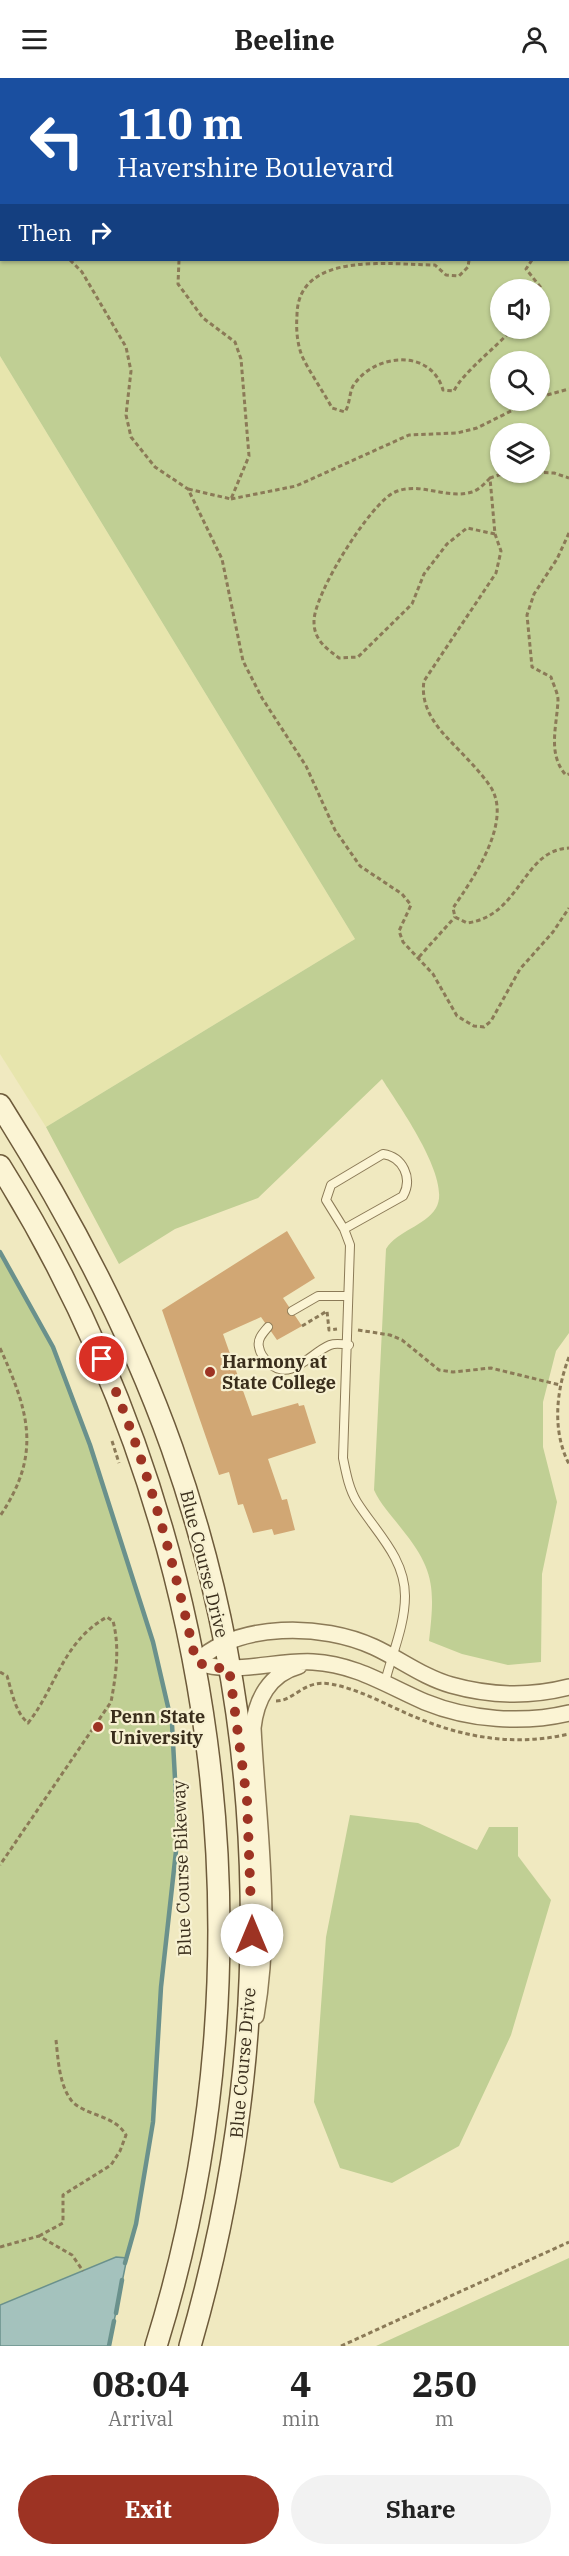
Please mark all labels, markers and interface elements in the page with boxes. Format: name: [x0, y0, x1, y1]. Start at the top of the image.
text: Beeline: [234, 22, 335, 57]
icon: menu: [18, 23, 51, 56]
icon: person: [518, 23, 551, 56]
text: 110 m: [117, 96, 243, 151]
icon: left: [18, 102, 96, 180]
text: Havershire Boulevard: [117, 149, 394, 184]
icon: right: [84, 216, 117, 249]
text: Then: [18, 218, 72, 247]
map controls: [490, 279, 550, 483]
button: sound: [490, 279, 550, 339]
button: search: [490, 351, 550, 411]
button: layers: [490, 423, 550, 483]
pin: [76, 1333, 127, 1384]
icon: arrive: [85, 1342, 118, 1375]
place label: Harmony at State College: [222, 1350, 336, 1394]
marker: Harmony at State College: [203, 1365, 217, 1379]
street label: Blue Course Drive: [175, 1488, 234, 1640]
place label: Penn State University: [110, 1705, 205, 1749]
marker: Penn State University: [91, 1720, 105, 1734]
street label: Blue Course Bikeway: [167, 1779, 196, 1957]
position arrow: [220, 1903, 284, 1967]
street label: Blue Course Drive: [224, 1987, 261, 2139]
text: 08:04: [92, 2360, 189, 2407]
text: 4: [290, 2360, 312, 2407]
text: 250: [412, 2360, 477, 2407]
text: Arrival: [108, 2405, 173, 2432]
text: min: [282, 2405, 320, 2432]
text: m: [435, 2405, 454, 2432]
button: Exit: [18, 2475, 279, 2544]
button: Share: [291, 2475, 551, 2544]

